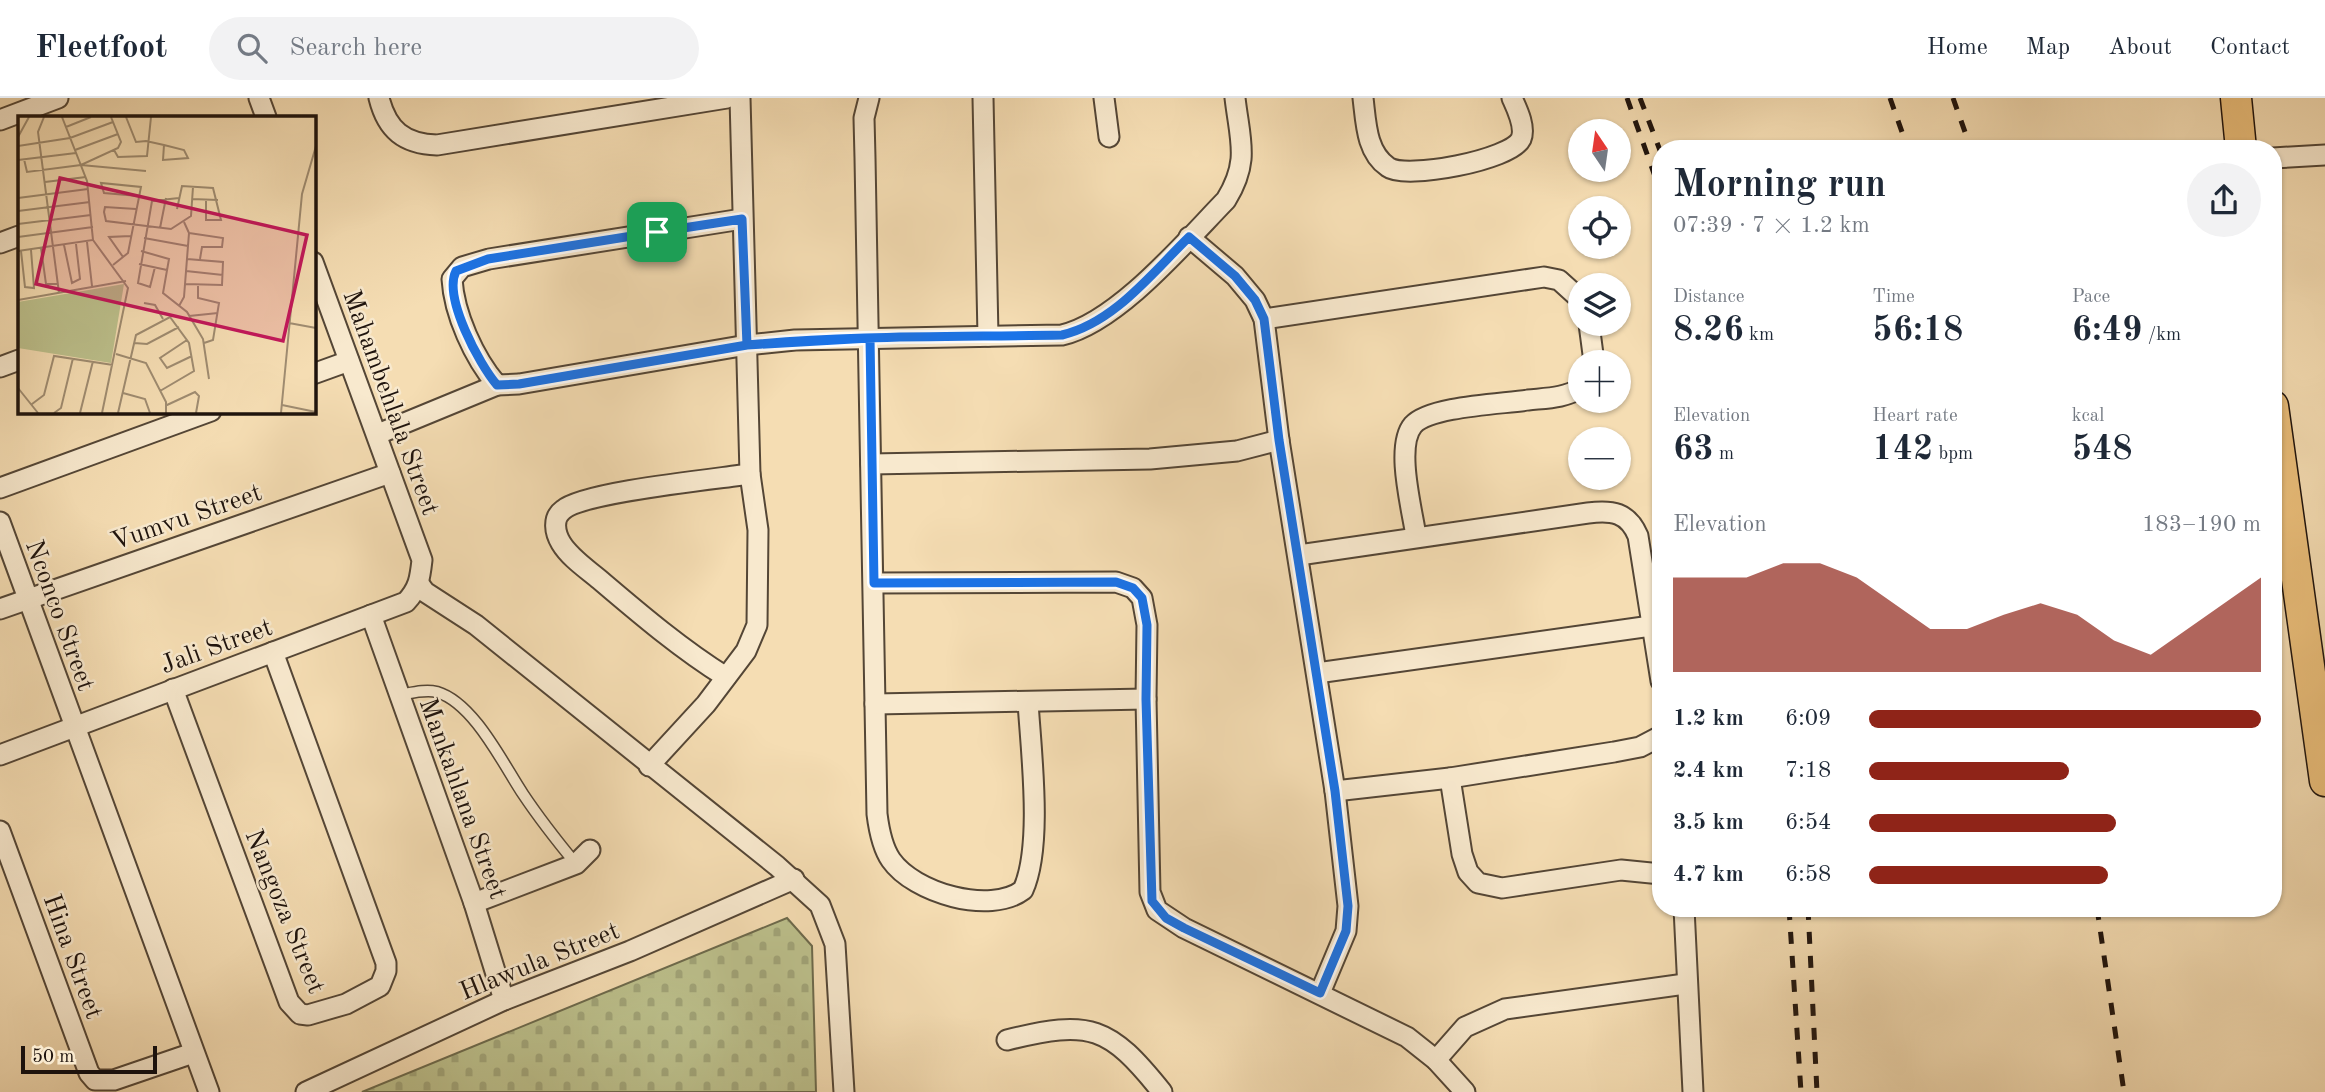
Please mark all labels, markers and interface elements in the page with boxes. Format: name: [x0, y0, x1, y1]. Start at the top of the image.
search box: [209, 17, 699, 80]
icon: search: [233, 29, 271, 67]
text: Fleetfoot: [35, 32, 167, 65]
text: Search here: [289, 35, 422, 61]
text: Home: [1927, 36, 1988, 60]
text: Map: [2026, 36, 2070, 60]
text: About: [2108, 36, 2172, 60]
text: Contact: [2210, 36, 2290, 60]
inset map: [18, 116, 315, 413]
north arrow: [1568, 119, 1631, 182]
map controls: [1568, 119, 1631, 490]
button: share: [2187, 163, 2261, 237]
text: Morning run: [1673, 167, 1886, 205]
button: locate: [1568, 196, 1631, 259]
pin: [627, 202, 687, 262]
icon: arrive: [638, 213, 676, 251]
text: 07:39 · 7 × 1.2 km: [1673, 214, 1870, 237]
button: layers: [1568, 273, 1631, 336]
street label: Mahambehlala Street: [337, 287, 443, 519]
text: Distance: [1673, 288, 1745, 307]
text: Time: [1872, 288, 1915, 307]
text: Pace: [2072, 288, 2110, 307]
text: 8.26: [1673, 313, 1744, 348]
text: 56:18: [1872, 313, 1963, 348]
text: 6:49: [2072, 313, 2142, 348]
text: km: [1744, 326, 1774, 345]
text: /km: [2142, 326, 2181, 345]
button: +: [1568, 350, 1631, 413]
text: Elevation: [1673, 407, 1750, 426]
text: Heart rate: [1872, 407, 1958, 426]
text: kcal: [2072, 407, 2104, 426]
button: −: [1568, 427, 1631, 490]
text: 63: [1673, 432, 1714, 467]
text: 142: [1872, 432, 1933, 467]
text: 548: [2072, 432, 2133, 467]
text: m: [1714, 445, 1734, 464]
text: bpm: [1933, 445, 1973, 464]
street label: Vumvu Street: [108, 480, 265, 556]
text: Elevation: [1673, 513, 1767, 536]
text: 183–190 m: [2142, 513, 2261, 536]
street label: Nconco Street: [20, 537, 98, 695]
street label: Jali Street: [157, 615, 276, 679]
street label: Mankahlana Street: [414, 695, 511, 903]
text: 1.2 km: [1673, 707, 1744, 730]
text: 6:09: [1785, 707, 1831, 730]
text: 2.4 km: [1673, 759, 1744, 782]
text: 7:18: [1785, 759, 1831, 782]
text: 3.5 km: [1673, 811, 1744, 834]
text: 6:54: [1785, 811, 1831, 834]
street label: Nangoza Street: [239, 826, 329, 997]
text: 4.7 km: [1673, 863, 1744, 886]
text: 6:58: [1785, 863, 1831, 886]
street label: Hina Street: [38, 891, 107, 1022]
street label: Hlawula Street: [456, 918, 623, 1006]
scale bar: [21, 1043, 158, 1075]
text: 50 m: [32, 1048, 74, 1067]

